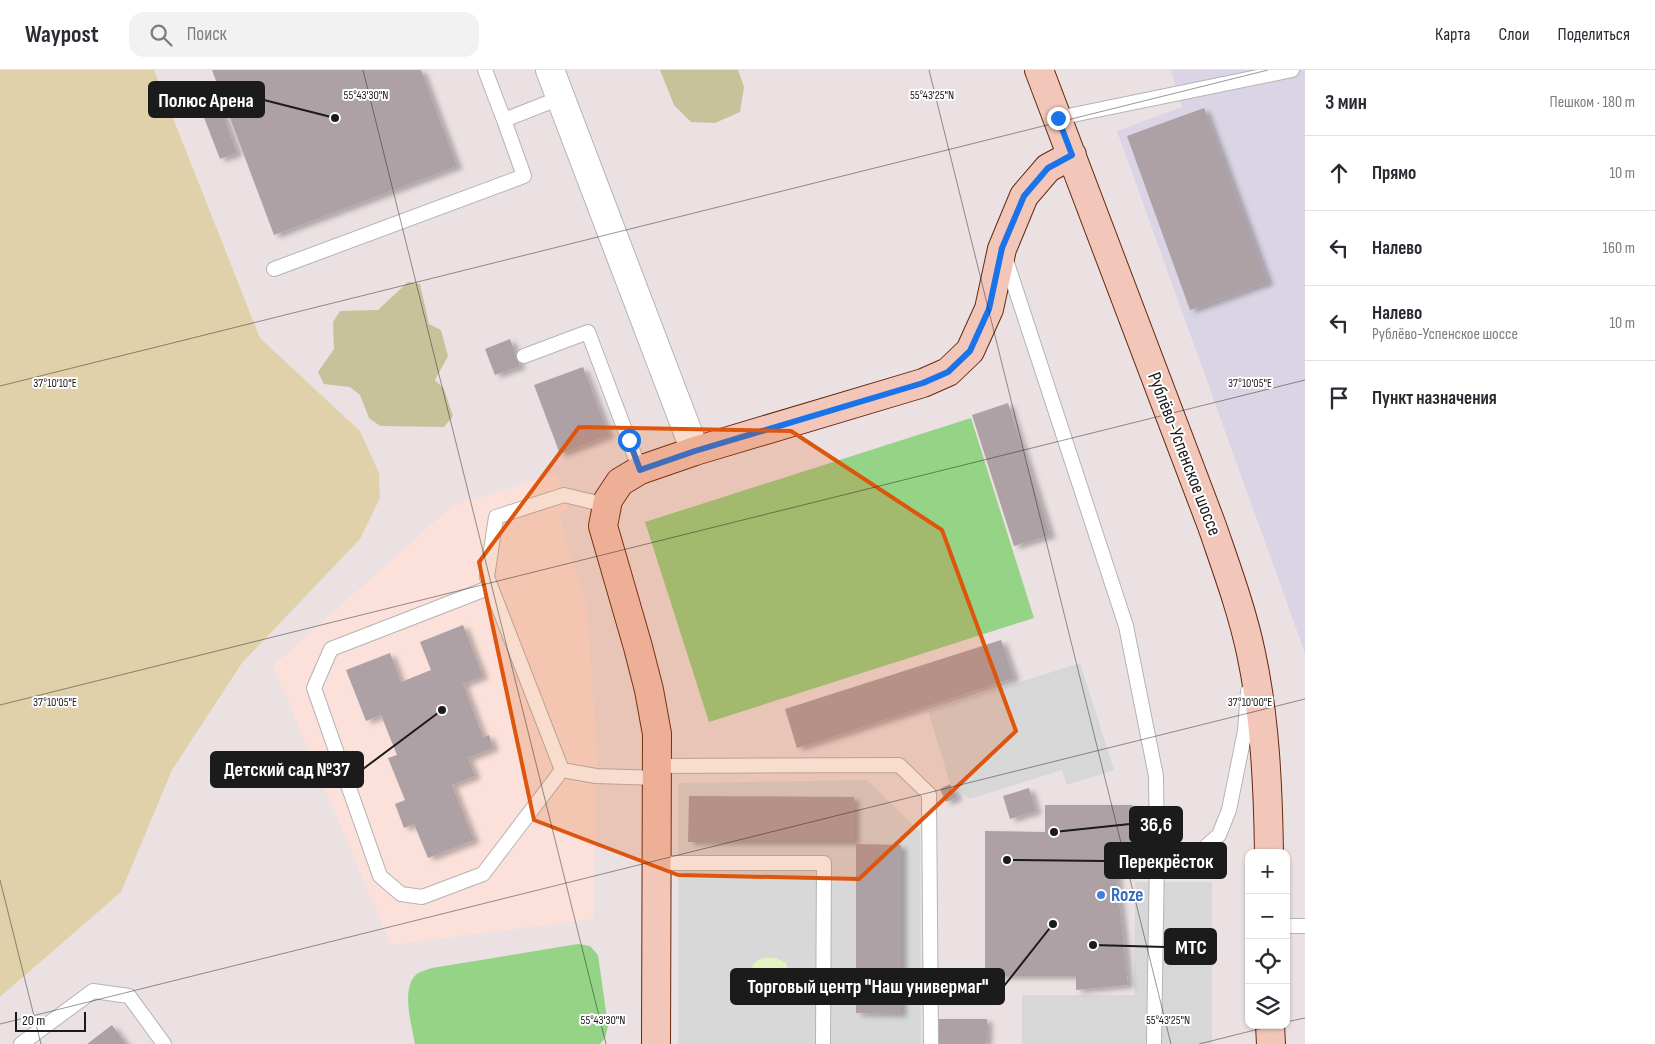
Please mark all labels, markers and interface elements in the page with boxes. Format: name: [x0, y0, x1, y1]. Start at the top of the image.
search box: [129, 12, 479, 57]
text: Waypost: [25, 20, 99, 49]
icon: search: [147, 21, 175, 49]
text: Поиск: [187, 23, 227, 46]
text: Карта: [1435, 24, 1471, 45]
text: Слои: [1499, 24, 1530, 45]
text: Поделиться: [1558, 24, 1630, 45]
callout: Полюс Арена: [149, 82, 264, 117]
text: 55°43'30"N: [344, 88, 388, 103]
text: 55°43'25"N: [910, 88, 954, 103]
text: Полюс Арена: [158, 89, 254, 113]
text: 3 мин: [1325, 90, 1367, 115]
text: Пешком · 180 m: [1550, 93, 1635, 112]
route end: [1047, 107, 1070, 130]
icon: ahead: [1325, 159, 1353, 187]
text: Прямо: [1372, 162, 1416, 185]
text: 10 m: [1609, 164, 1635, 183]
icon: left: [1325, 234, 1353, 262]
text: Налево: [1372, 237, 1422, 260]
text: 160 m: [1602, 239, 1635, 258]
text: Налево: [1372, 302, 1422, 325]
icon: left: [1325, 309, 1353, 337]
text: 10 m: [1609, 314, 1635, 333]
text: Рублёво-Успенское шоссе: [1372, 325, 1518, 344]
street label: Рублёво-Успенское шоссе: [1142, 369, 1226, 539]
text: 37°10'10"E: [33, 376, 77, 391]
text: 37°10'05"E: [1228, 376, 1272, 391]
icon: arrive: [1325, 384, 1353, 412]
text: Пункт назначения: [1372, 387, 1497, 410]
route start: [618, 429, 641, 452]
text: 37°10'05"E: [33, 695, 77, 710]
text: 37°10'00"E: [1228, 695, 1272, 710]
callout: Детский сад №37: [211, 752, 363, 787]
text: Детский сад №37: [224, 758, 350, 782]
callout: 36,6: [1130, 807, 1182, 842]
text: 36,6: [1140, 813, 1172, 837]
callout: Перекрёсток: [1105, 843, 1226, 878]
map controls: [1245, 849, 1290, 1029]
button: +: [1245, 849, 1290, 894]
text: Перекрёсток: [1119, 850, 1214, 874]
place label: Roze: [1111, 884, 1143, 907]
marker: Roze: [1095, 889, 1107, 901]
button: −: [1245, 894, 1290, 939]
callout: МТС: [1165, 929, 1216, 964]
text: МТС: [1175, 936, 1207, 960]
button: locate: [1245, 939, 1290, 984]
callout: Торговый центр "Наш универмаг": [731, 969, 1004, 1004]
text: Торговый центр "Наш универмаг": [747, 975, 989, 999]
button: layers: [1245, 984, 1290, 1029]
scale bar: [15, 1009, 86, 1032]
text: 20 m: [22, 1012, 45, 1029]
text: 55°43'30"N: [581, 1013, 625, 1028]
text: 55°43'25"N: [1146, 1013, 1190, 1028]

